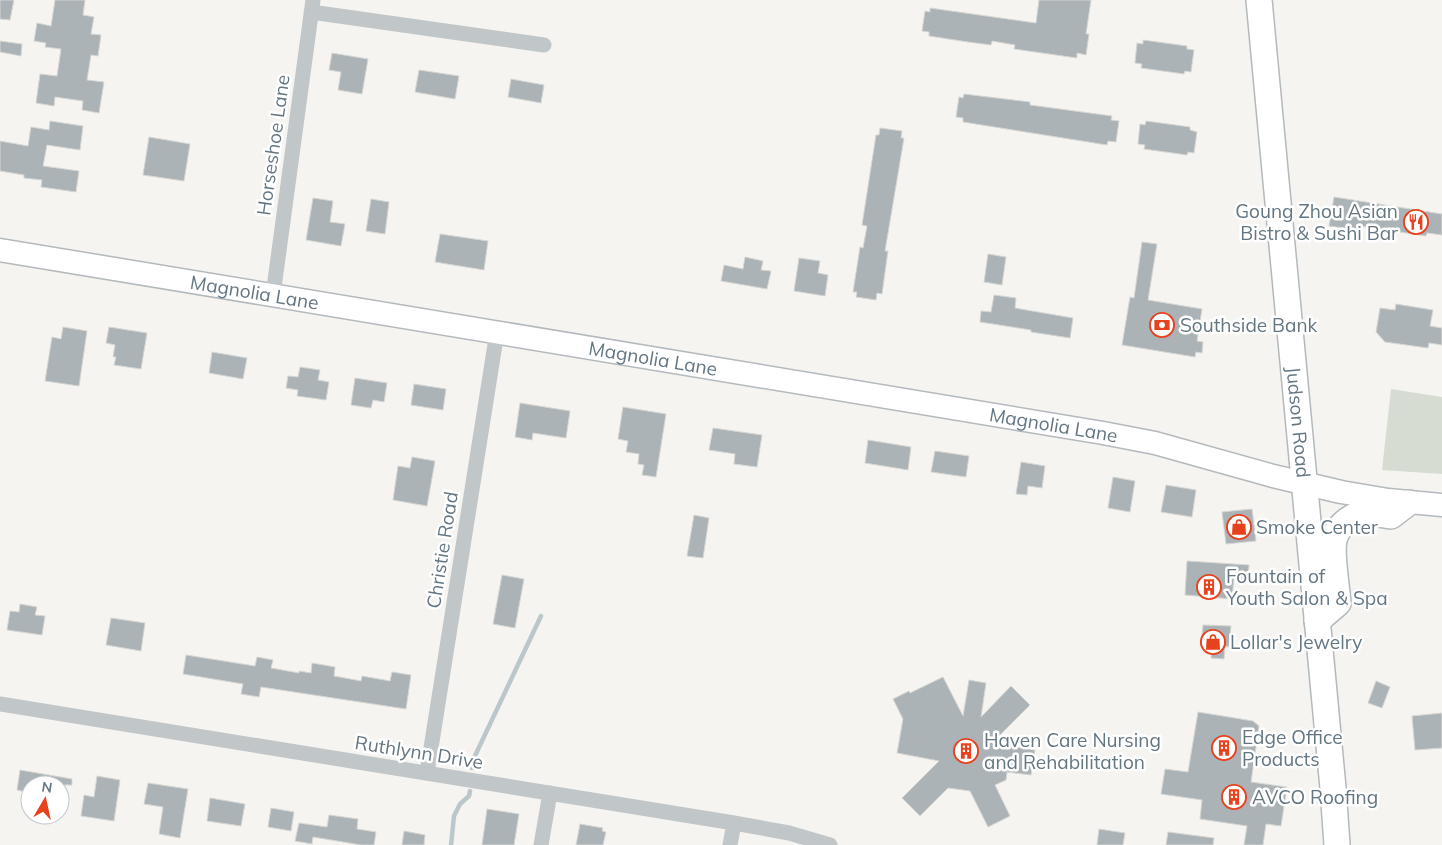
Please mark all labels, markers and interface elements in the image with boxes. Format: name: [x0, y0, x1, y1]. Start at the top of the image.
street label: Horseshoe Lane: [251, 73, 295, 217]
place label: Goung Zhou Asian Bistro & Sushi Bar: [1235, 199, 1398, 245]
restaurant icon: Goung Zhou Asian Bistro & Sushi Bar: [1403, 209, 1429, 235]
street label: Magnolia Lane: [188, 270, 321, 315]
bank icon: Southside Bank: [1149, 312, 1175, 338]
place label: Southside Bank: [1180, 313, 1318, 337]
street label: Magnolia Lane: [587, 336, 719, 381]
street label: Judson Road: [1281, 365, 1316, 479]
street label: Magnolia Lane: [988, 402, 1120, 448]
street label: Christie Road: [421, 490, 463, 610]
shop icon: Smoke Center: [1226, 514, 1252, 540]
place label: Smoke Center: [1256, 515, 1378, 539]
place label: Fountain of Youth Salon & Spa: [1225, 564, 1388, 610]
building icon: Fountain of Youth Salon & Spa: [1196, 574, 1222, 600]
shop icon: Lollar's Jewelry: [1200, 629, 1226, 655]
place label: Lollar's Jewelry: [1230, 630, 1362, 654]
place label: Edge Office Products: [1242, 725, 1343, 771]
place label: Haven Care Nursing and Rehabilitation: [984, 728, 1161, 774]
street label: Ruthlynn Drive: [353, 730, 485, 774]
building icon: Edge Office Products: [1211, 735, 1237, 761]
building icon: Haven Care Nursing and Rehabilitation: [953, 738, 979, 764]
north arrow: [20, 775, 70, 825]
text: N: [40, 777, 54, 797]
building icon: AVCO Roofing: [1221, 784, 1247, 810]
place label: AVCO Roofing: [1252, 785, 1378, 809]

